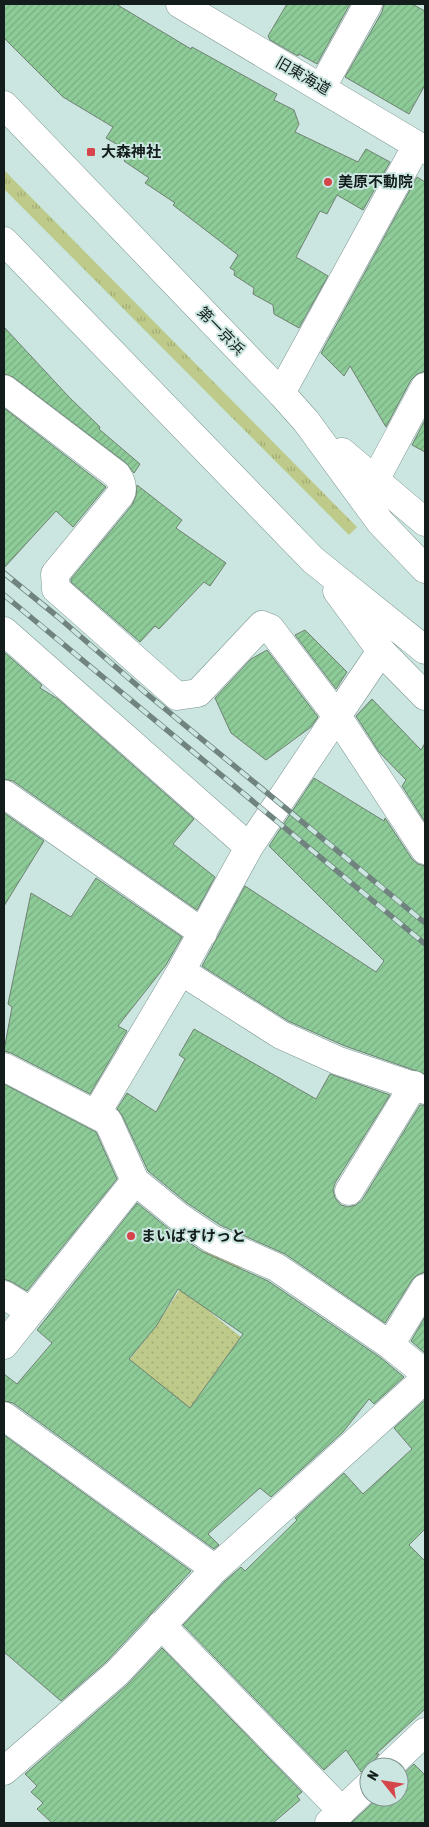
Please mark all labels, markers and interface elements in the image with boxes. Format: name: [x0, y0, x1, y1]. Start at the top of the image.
street label: 旧東海道: [273, 53, 333, 98]
place label: 大森神社: [101, 143, 161, 160]
marker: 大森神社: [85, 146, 97, 158]
place label: 美原不動院: [338, 173, 413, 190]
marker: 美原不動院: [322, 176, 334, 188]
street label: 第一京浜: [194, 303, 248, 358]
place label: まいばすけっと: [141, 1227, 246, 1244]
marker: まいばすけっと: [125, 1230, 137, 1242]
north arrow: [359, 1757, 409, 1807]
text: N: [364, 1768, 382, 1783]

